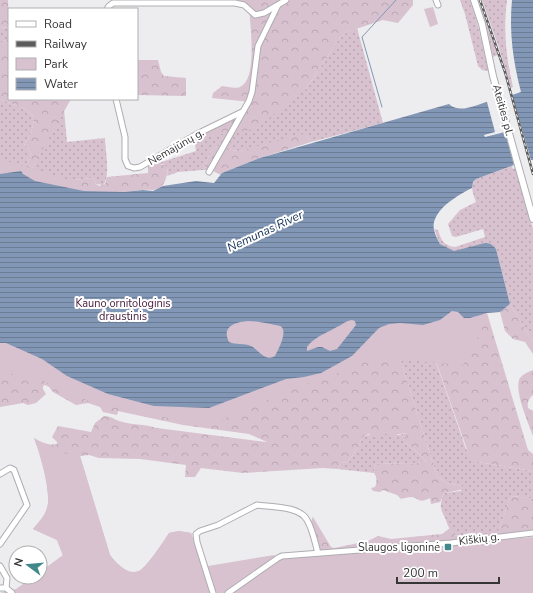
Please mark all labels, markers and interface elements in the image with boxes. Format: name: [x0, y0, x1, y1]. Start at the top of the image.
legend: [8, 8, 138, 100]
text: Road: [44, 16, 72, 32]
text: Railway: [44, 36, 88, 52]
text: Park: [44, 56, 69, 72]
text: Water: [44, 76, 78, 92]
street label: Ateities pl.: [489, 83, 517, 137]
street label: Nemajūnų g.: [145, 125, 207, 169]
water label: Nemunas River: [225, 206, 306, 256]
park label: Kauno ornitologinis draustinis: [75, 296, 171, 324]
street label: Kiškių g.: [458, 529, 500, 549]
place label: Slaugos ligoninė: [358, 540, 440, 555]
marker: Slaugos ligoninė: [443, 542, 453, 552]
north arrow: [8, 545, 48, 585]
text: N: [11, 556, 27, 568]
scale bar: [397, 559, 499, 585]
text: 200 m: [403, 565, 438, 581]

